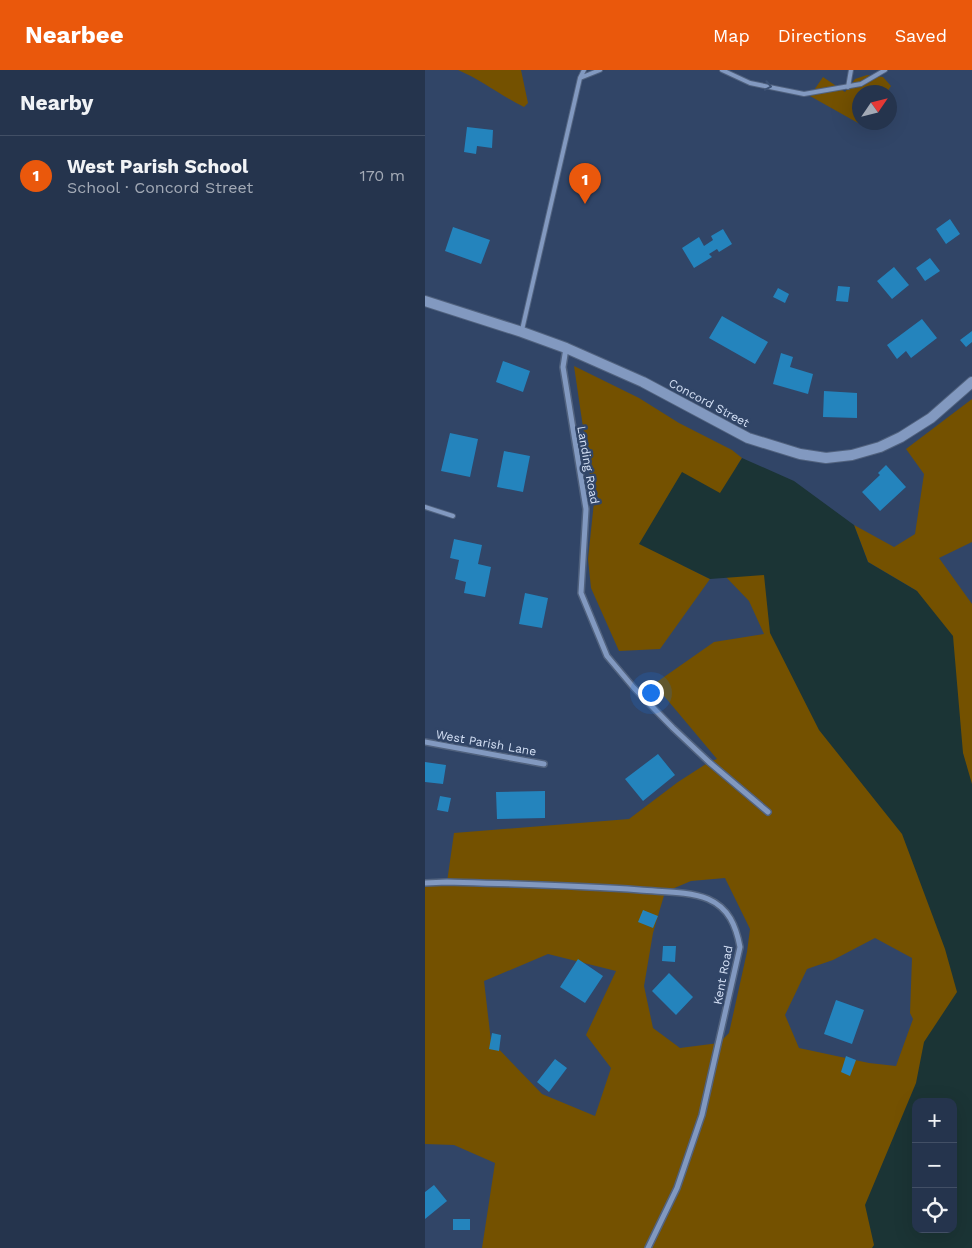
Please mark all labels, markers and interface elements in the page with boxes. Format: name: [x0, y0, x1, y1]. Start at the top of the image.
text: Nearbee: [25, 21, 124, 49]
text: Map: [713, 25, 750, 46]
text: Directions: [778, 25, 867, 46]
text: Saved: [895, 25, 947, 46]
one-way arrow: [763, 81, 772, 91]
north arrow: [852, 85, 897, 130]
text: Nearby: [20, 90, 93, 115]
text: West Parish School: [67, 155, 248, 178]
pin: 1: [569, 163, 601, 204]
text: 1: [33, 166, 39, 185]
text: 170 m: [359, 166, 405, 185]
text: School · Concord Street: [67, 178, 253, 197]
street label: Concord Street: [666, 376, 752, 430]
street label: Landing Road: [574, 425, 602, 505]
your location: [638, 680, 664, 706]
street label: West Parish Lane: [435, 727, 537, 759]
street label: Kent Road: [710, 944, 736, 1006]
map controls: [912, 1098, 957, 1233]
button: +: [912, 1098, 957, 1143]
button: −: [912, 1143, 957, 1188]
button: locate: [912, 1188, 957, 1233]

